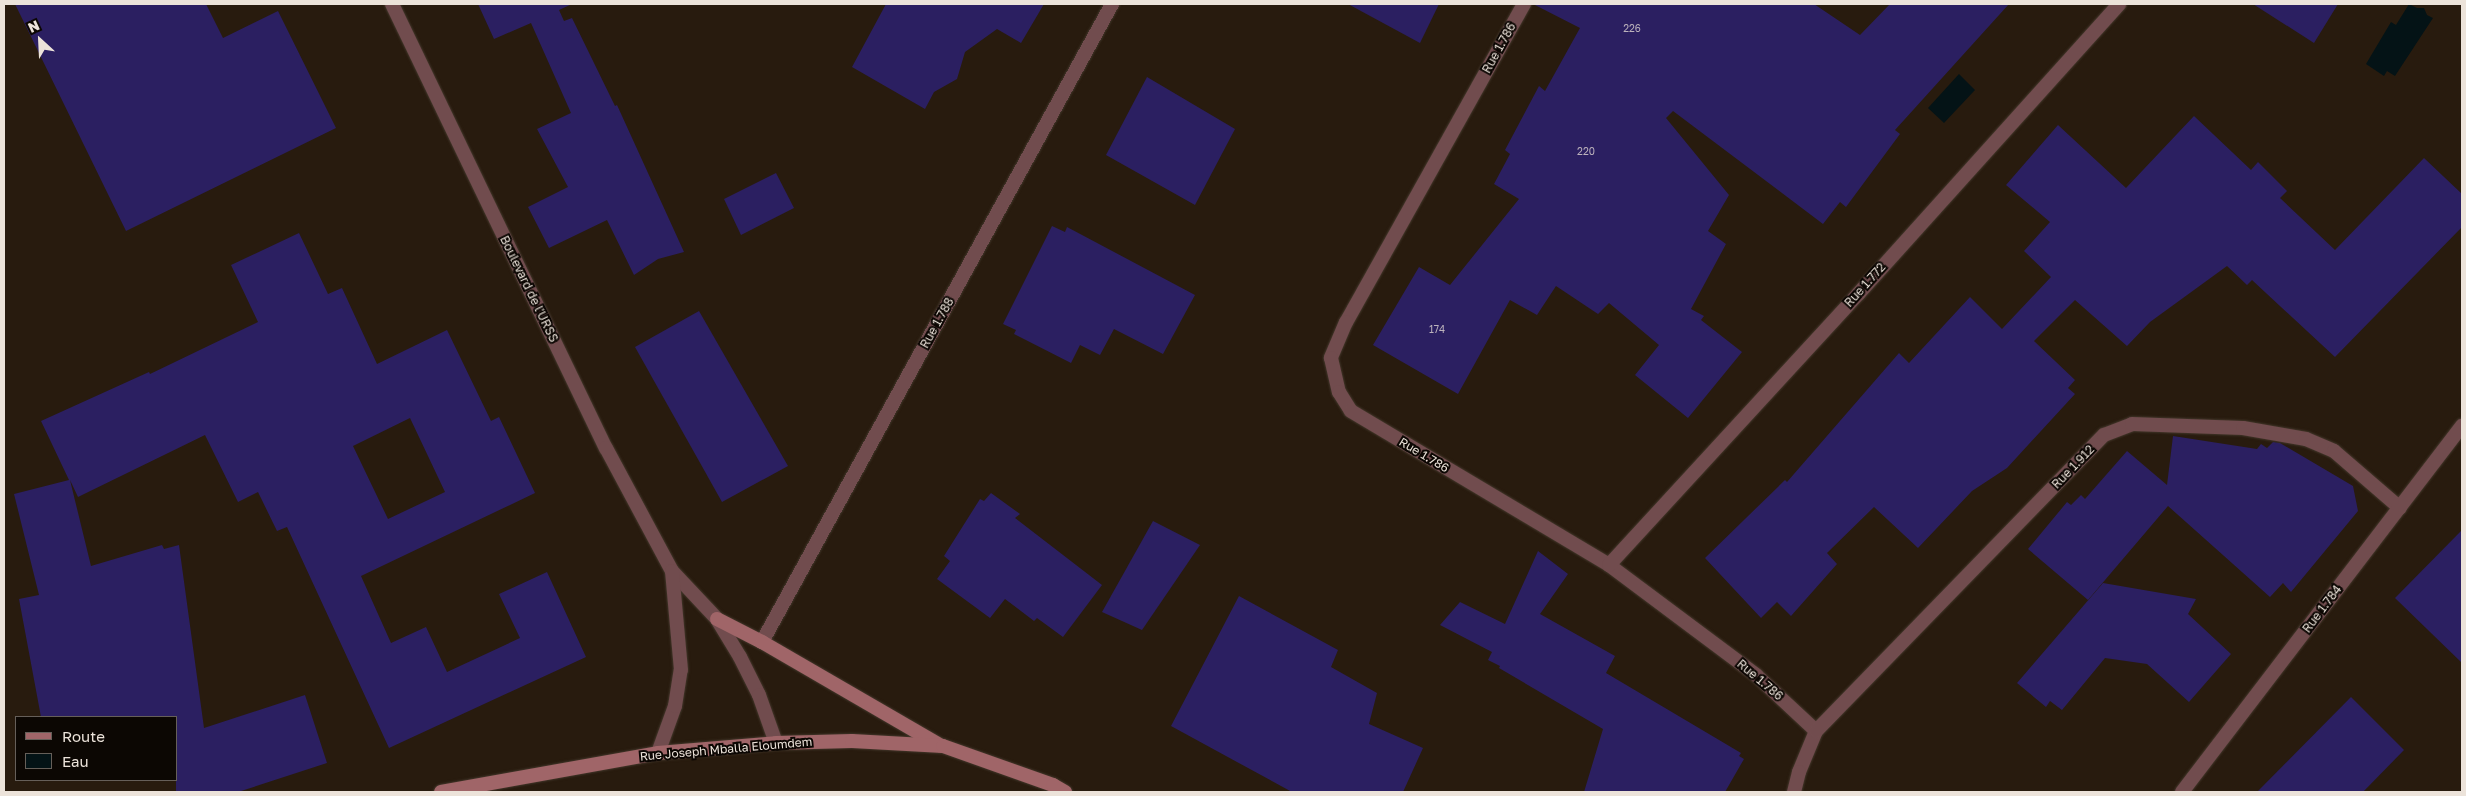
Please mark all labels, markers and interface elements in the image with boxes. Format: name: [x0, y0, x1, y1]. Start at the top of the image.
north arrow: [15, 15, 65, 65]
text: N: [25, 16, 42, 36]
street label: Rue 1.786: [1479, 20, 1519, 76]
house number: 226: [1623, 23, 1641, 35]
house number: 220: [1577, 146, 1595, 158]
street label: Boulevard de l'URSS: [497, 233, 561, 345]
street label: Rue 1.772: [1842, 260, 1888, 310]
street label: Rue 1.788: [917, 295, 957, 351]
house number: 174: [1429, 324, 1445, 336]
street label: Rue 1.786: [1397, 435, 1451, 475]
street label: Rue 1.912: [2049, 442, 2097, 492]
street label: Rue 1.784: [2300, 582, 2344, 636]
street label: Rue 1.786: [1734, 657, 1786, 703]
legend: [15, 716, 178, 781]
text: Route: [62, 727, 105, 745]
street label: Rue Joseph Mballa Eloumdem: [639, 734, 813, 764]
text: Eau: [62, 752, 89, 770]

